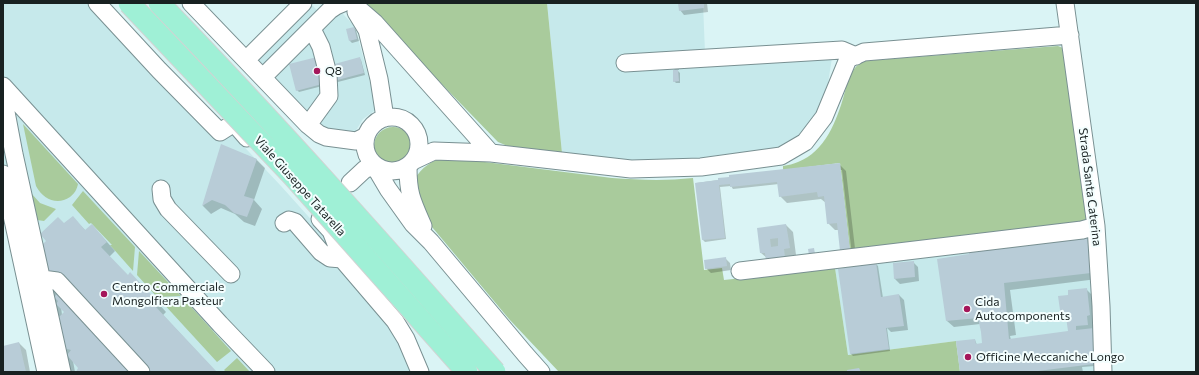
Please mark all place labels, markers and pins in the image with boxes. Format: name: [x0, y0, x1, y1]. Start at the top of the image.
place label: Q8: [325, 64, 342, 78]
marker: Q8: [312, 66, 322, 76]
place label: Centro Commerciale Mongolfiera Pasteur: [112, 280, 224, 308]
marker: Centro Commerciale Mongolfiera Pasteur: [99, 289, 109, 299]
place label: Cida Autocomponents: [975, 295, 1070, 323]
marker: Cida Autocomponents: [962, 304, 972, 314]
place label: Officine Meccaniche Longo: [976, 350, 1124, 364]
marker: Officine Meccaniche Longo: [963, 352, 973, 362]

